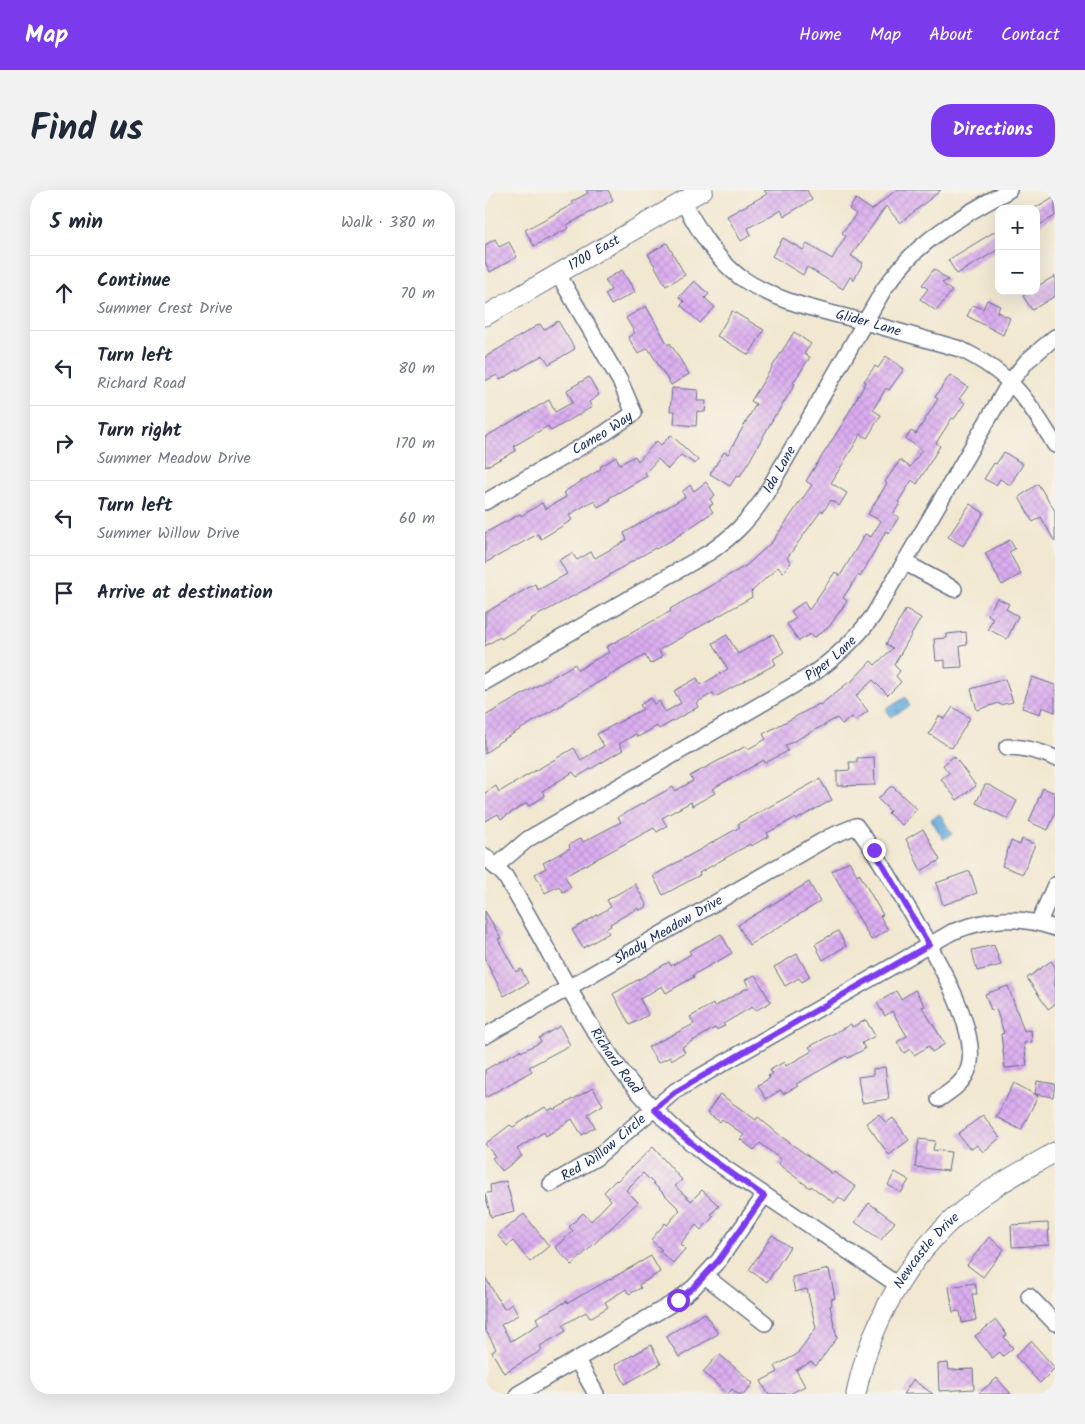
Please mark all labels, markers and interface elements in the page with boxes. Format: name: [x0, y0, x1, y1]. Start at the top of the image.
text: Map: [25, 16, 68, 55]
text: Home: [799, 21, 842, 50]
text: Map: [870, 21, 901, 50]
text: About: [929, 21, 973, 50]
text: Contact: [1001, 21, 1060, 50]
text: Find us: [30, 102, 143, 158]
button: Directions: [931, 104, 1055, 157]
map controls: [995, 205, 1040, 295]
button: +: [995, 205, 1040, 250]
text: 5 min: [50, 206, 103, 239]
text: Walk · 380 m: [341, 210, 435, 235]
street label: 1700 East: [564, 229, 625, 277]
button: −: [995, 250, 1040, 295]
text: Continue: [97, 266, 170, 296]
icon: ahead: [50, 279, 78, 307]
text: 70 m: [400, 281, 435, 306]
text: Summer Crest Drive: [97, 296, 232, 321]
street label: Glider Lane: [833, 304, 904, 343]
text: Turn left: [97, 341, 172, 371]
icon: left: [50, 354, 78, 382]
text: 80 m: [398, 356, 435, 381]
text: Richard Road: [97, 371, 185, 396]
street label: Cameo Way: [568, 406, 638, 461]
text: Turn right: [97, 416, 182, 446]
icon: right: [50, 429, 78, 457]
text: 170 m: [395, 431, 435, 456]
street label: Ida Lane: [757, 441, 802, 498]
text: Summer Meadow Drive: [97, 446, 251, 471]
text: Turn left: [97, 491, 172, 521]
icon: left: [50, 504, 78, 532]
text: 60 m: [399, 506, 435, 531]
text: Summer Willow Drive: [97, 521, 240, 546]
text: Arrive at destination: [97, 578, 273, 608]
icon: arrive: [50, 579, 78, 607]
street label: Piper Lane: [800, 630, 863, 687]
route end: [863, 839, 886, 862]
street label: Shady Meadow Drive: [610, 889, 728, 970]
street label: Richard Road: [584, 1024, 647, 1100]
street label: Red Willow Circle: [557, 1108, 652, 1187]
street label: Newcastle Drive: [888, 1207, 965, 1293]
route start: [667, 1289, 690, 1312]

